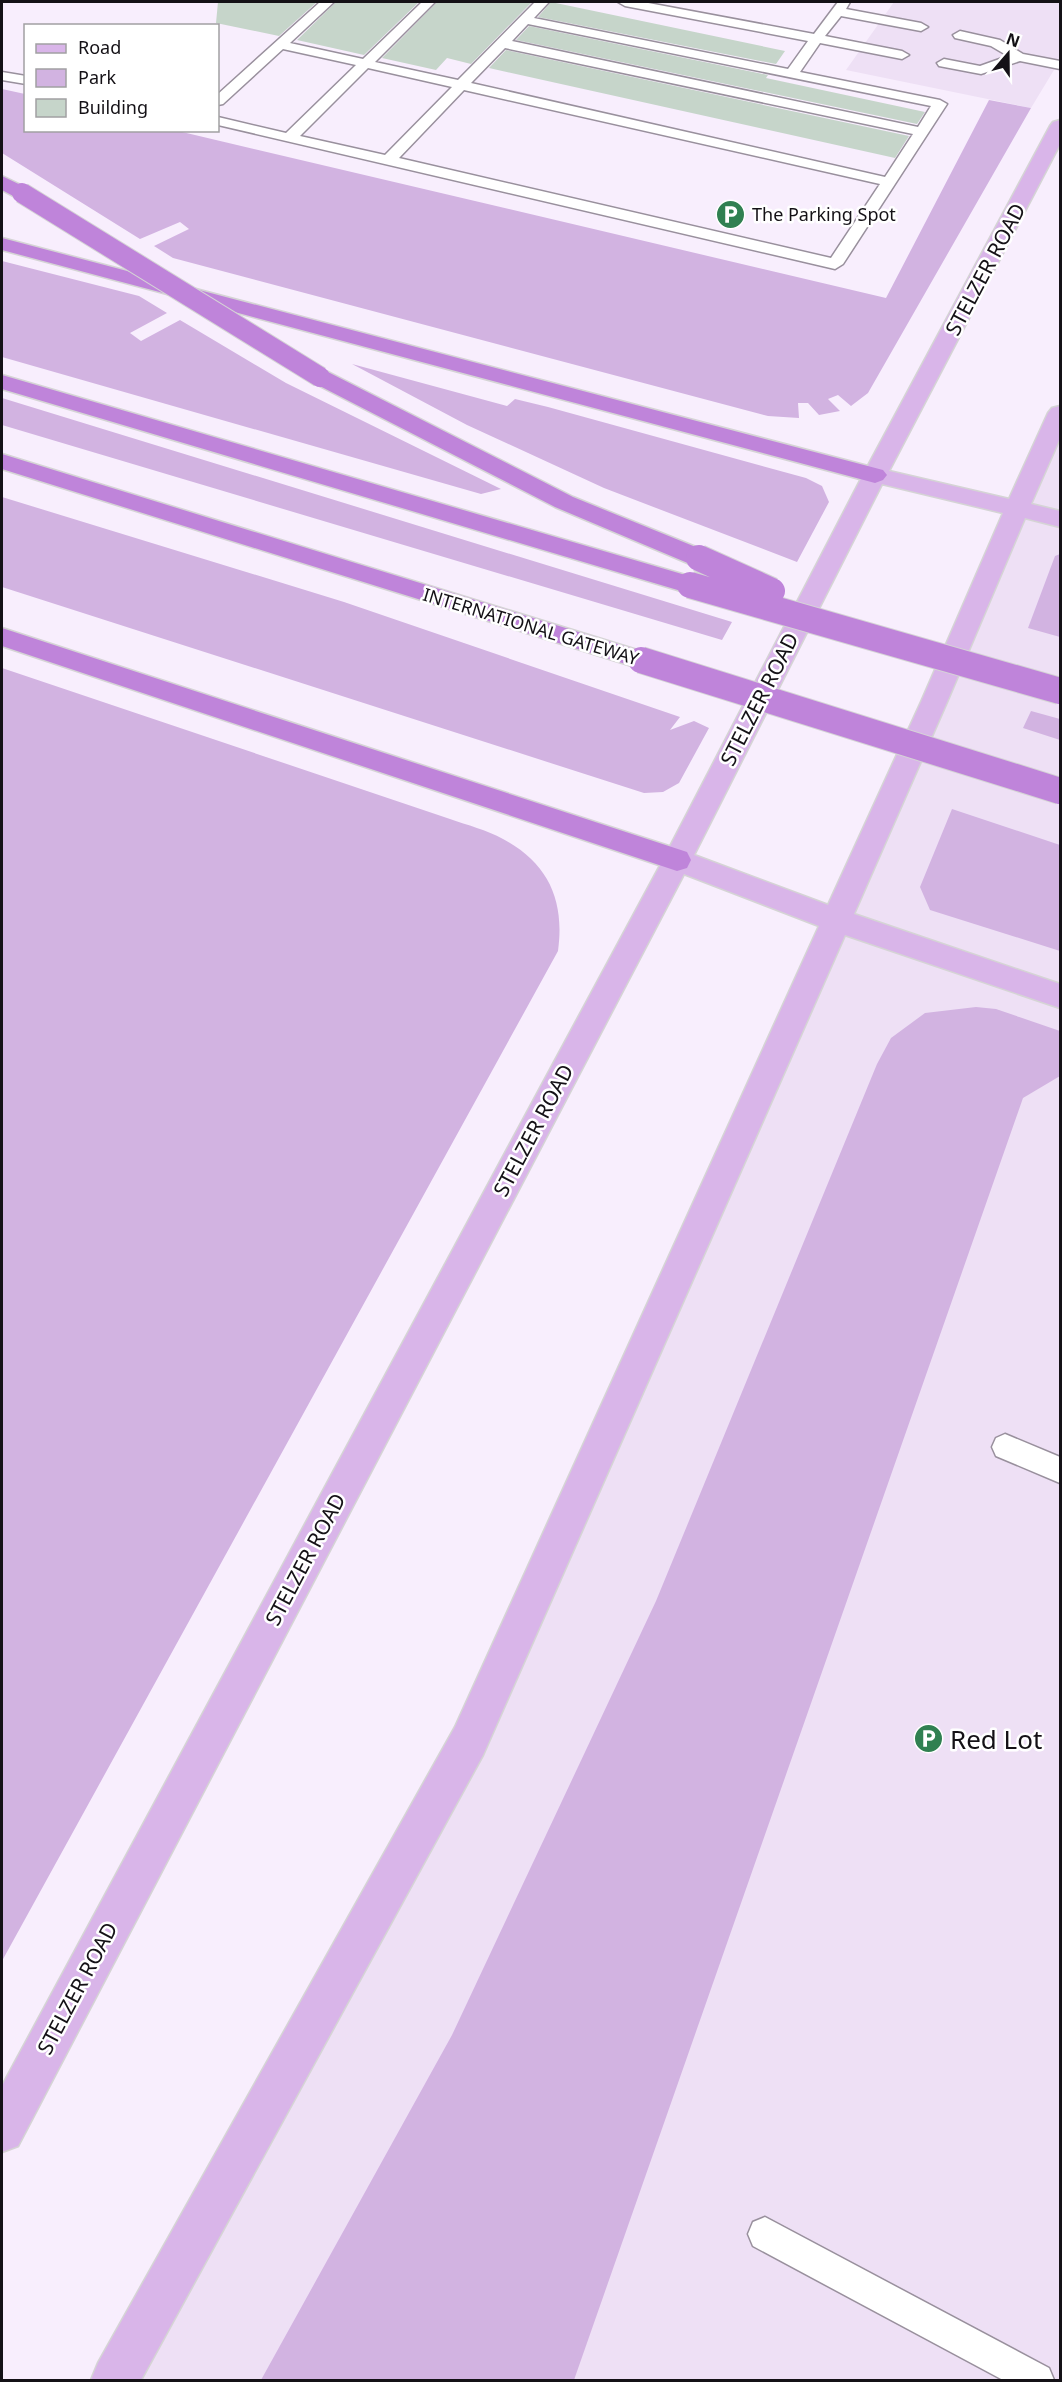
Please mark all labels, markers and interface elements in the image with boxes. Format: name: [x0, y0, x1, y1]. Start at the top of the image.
legend: [24, 24, 219, 132]
north arrow: [978, 24, 1038, 84]
text: N: [1003, 27, 1023, 52]
text: Road: [78, 35, 121, 59]
text: Park: [78, 65, 116, 89]
text: Building: [78, 95, 148, 119]
parking icon: The Parking Spot: [715, 198, 747, 230]
street label: STELZER ROAD: [938, 198, 1032, 340]
place label: The Parking Spot: [752, 202, 896, 226]
street label: INTERNATIONAL GATEWAY: [420, 582, 643, 671]
street label: STELZER ROAD: [713, 628, 805, 770]
street label: STELZER ROAD: [486, 1059, 580, 1201]
street label: STELZER ROAD: [258, 1488, 352, 1630]
place label: Red Lot: [950, 1721, 1042, 1757]
parking icon: Red Lot: [913, 1723, 945, 1755]
street label: STELZER ROAD: [30, 1917, 124, 2059]

